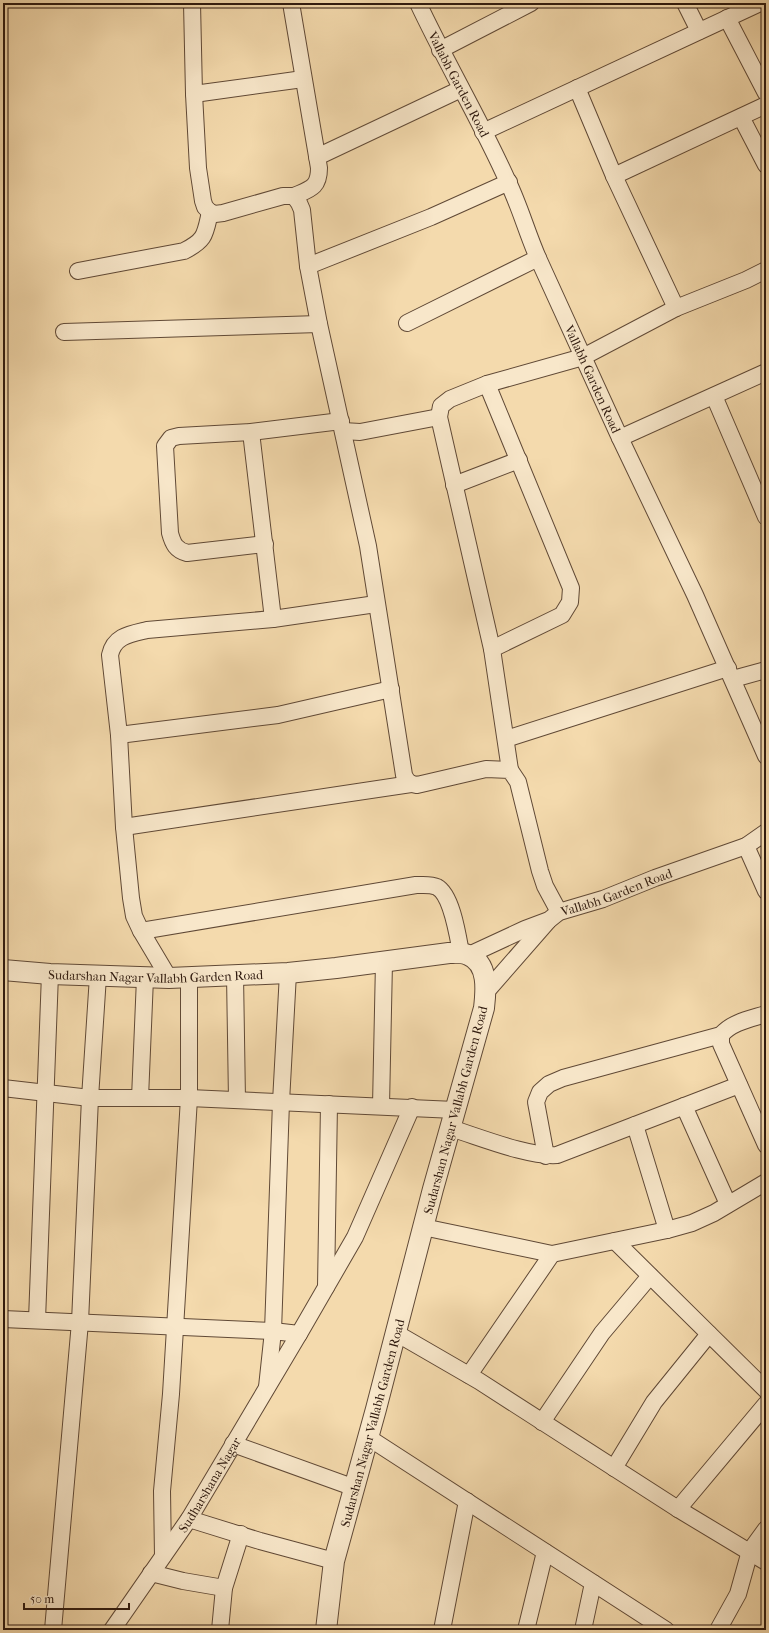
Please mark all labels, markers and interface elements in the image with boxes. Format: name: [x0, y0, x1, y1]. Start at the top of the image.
street label: Vallabh Garden Road: [425, 28, 493, 141]
street label: Vallabh Garden Road: [561, 322, 624, 436]
street label: Vallabh Garden Road: [558, 865, 675, 919]
street label: Sudarshan Nagar Vallabh Garden Road: [48, 967, 264, 986]
street label: Sudarshan Nagar Vallabh Garden Road: [420, 1004, 491, 1216]
street label: Sudarshan Nagar Vallabh Garden Road: [337, 1317, 408, 1529]
street label: Sudharshana Nagar: [175, 1434, 244, 1535]
scale bar: [24, 1585, 129, 1611]
text: 50 m: [30, 1592, 54, 1606]

